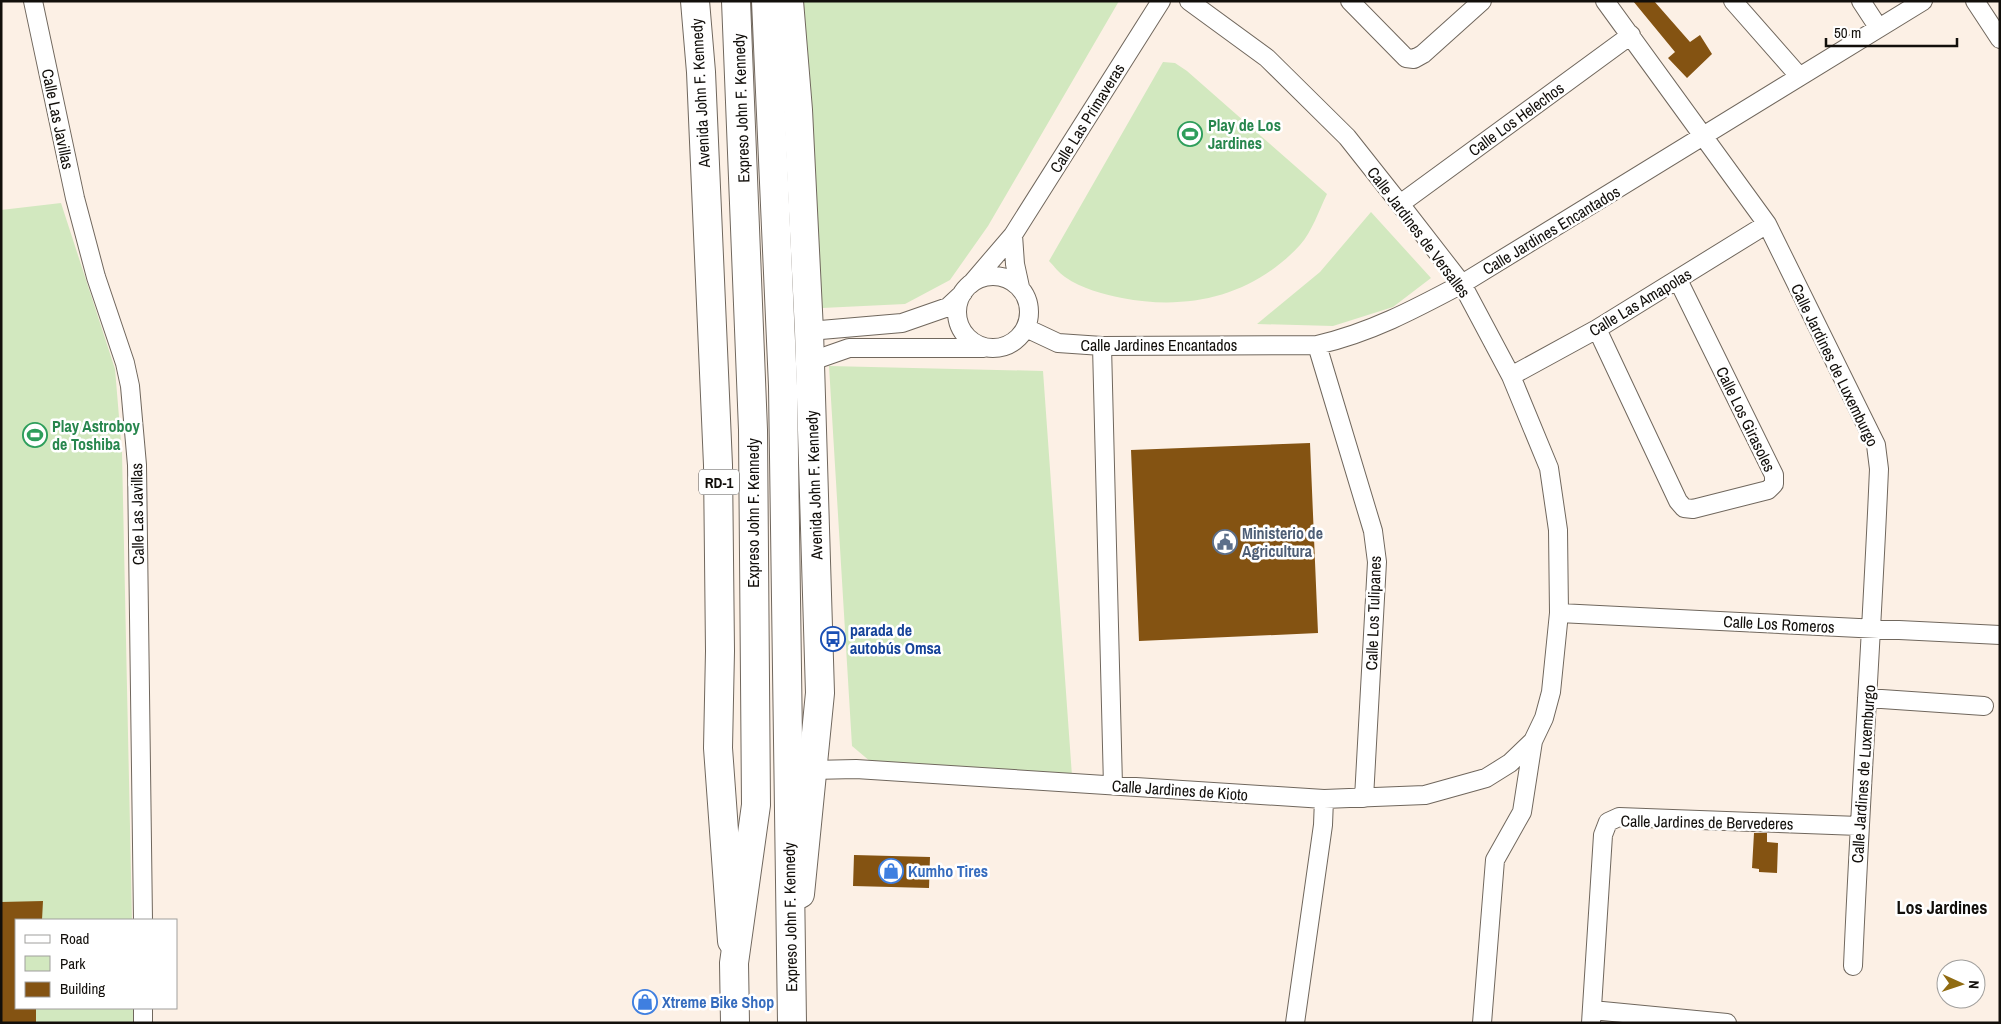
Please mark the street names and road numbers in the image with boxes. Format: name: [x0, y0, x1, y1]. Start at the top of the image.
street label: Avenida John F. Kennedy: [685, 17, 715, 169]
street label: Expreso John F. Kennedy: [727, 32, 755, 183]
street label: Calle Las Primaveras: [1044, 59, 1130, 177]
street label: Calle Las Javillas: [37, 67, 79, 171]
street label: Calle Los Helechos: [1464, 77, 1568, 161]
street label: Calle Jardines de Versalles: [1362, 162, 1476, 302]
street label: Calle Jardines Encantados: [1478, 180, 1624, 280]
street label: Calle Las Amapolas: [1585, 263, 1695, 341]
street label: Calle Jardines de Luxemburgo: [1786, 280, 1884, 450]
street label: Calle Jardines Encantados: [1081, 334, 1237, 356]
street label: Calle Los Girasoles: [1711, 363, 1781, 475]
street label: Avenida John F. Kennedy: [800, 410, 828, 561]
street label: Expreso John F. Kennedy: [742, 438, 764, 588]
street label: Calle Las Javillas: [125, 463, 149, 565]
road number: RD-1: [699, 470, 739, 494]
street label: Calle Los Tulipanes: [1360, 555, 1386, 671]
street label: Calle Los Romeros: [1723, 610, 1835, 638]
street label: Calle Jardines de Luxemburgo: [1846, 684, 1880, 864]
street label: Calle Jardines de Kioto: [1111, 774, 1249, 806]
street label: Calle Jardines de Bervederes: [1620, 809, 1794, 835]
street label: Expreso John F. Kennedy: [778, 842, 802, 992]

